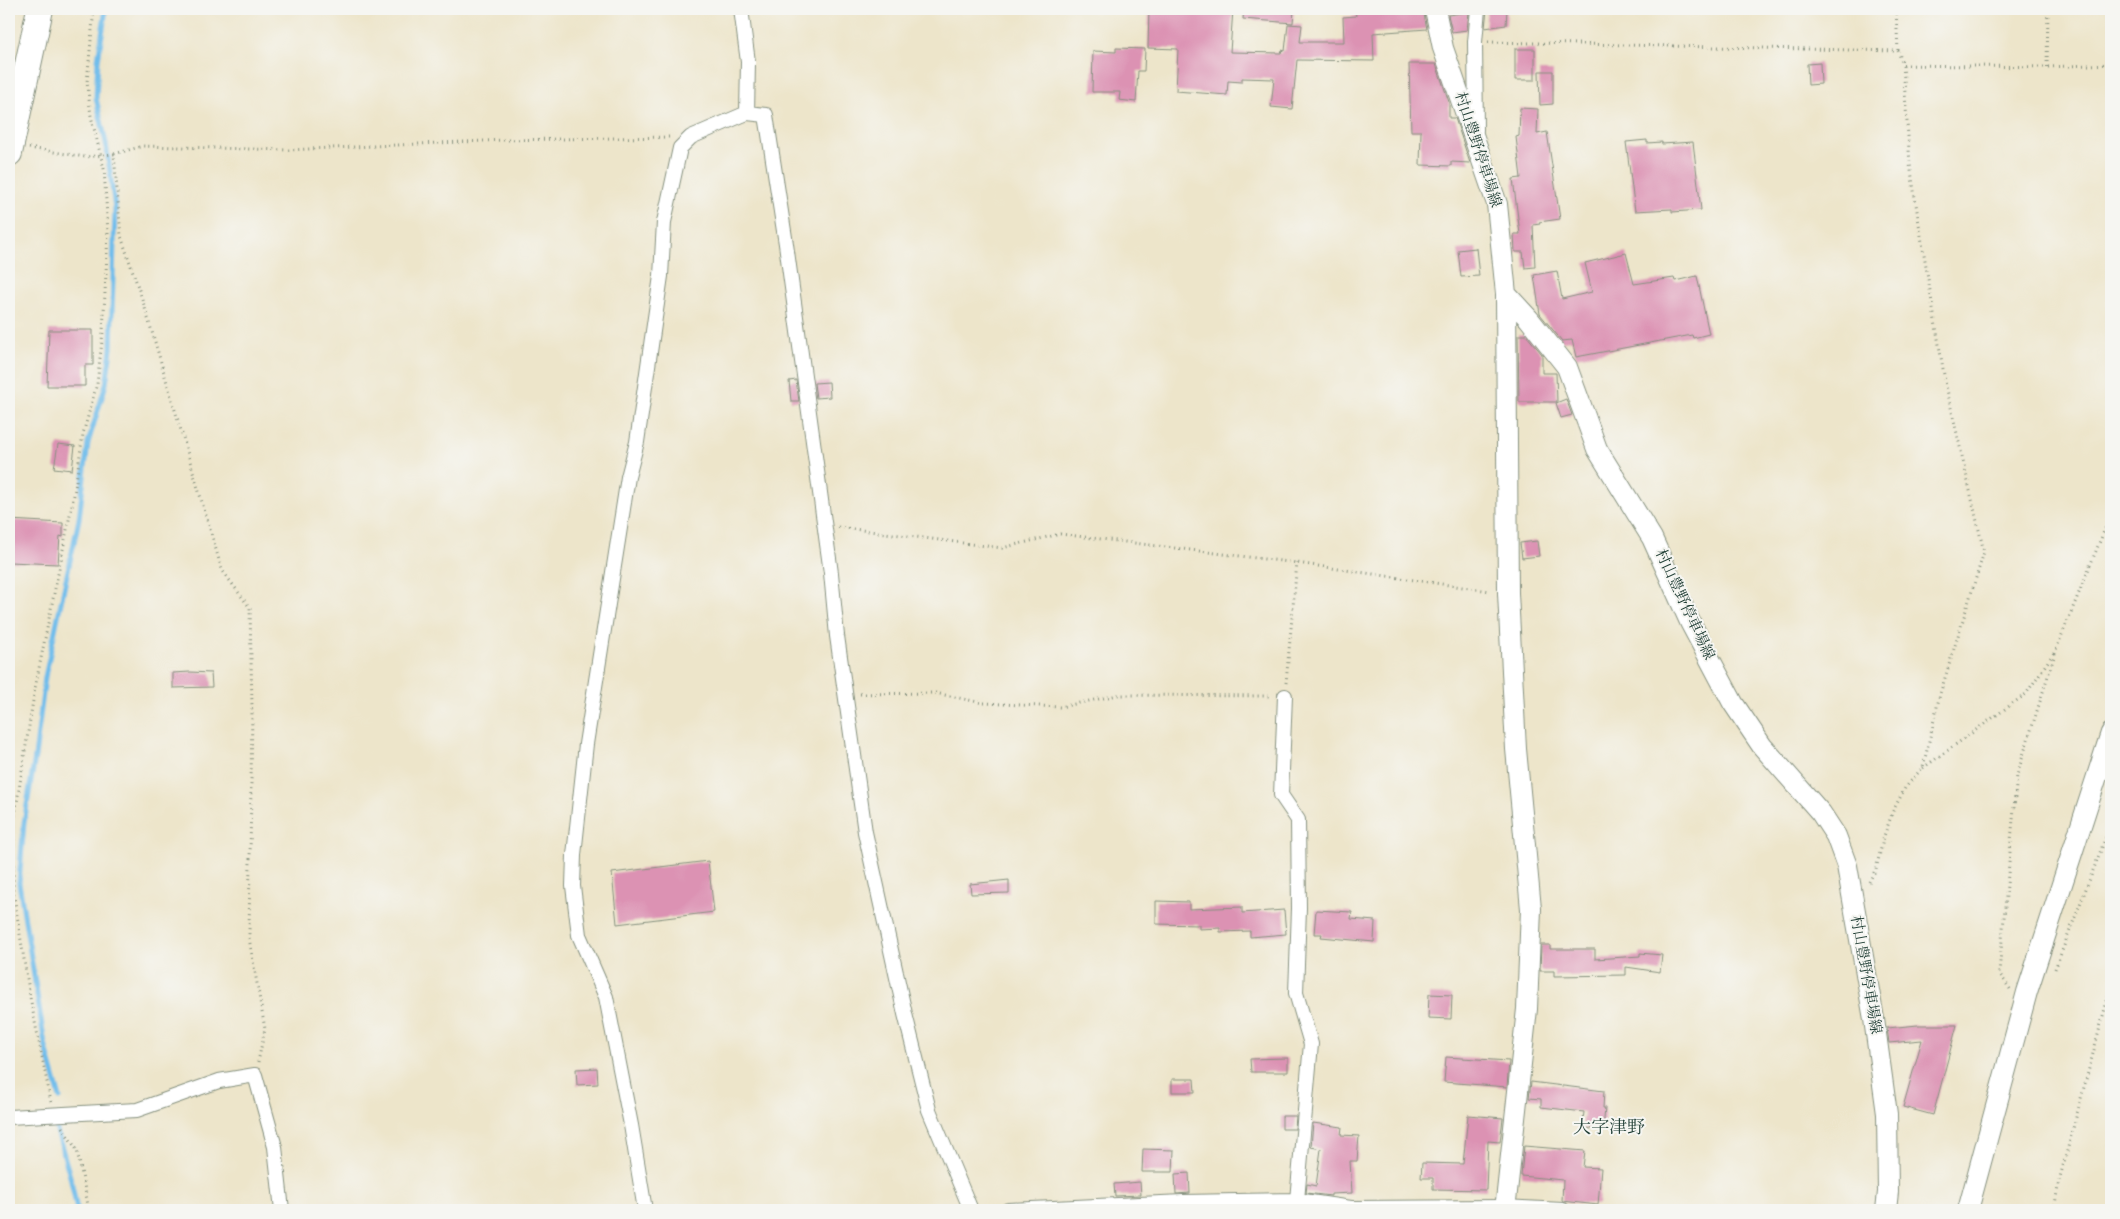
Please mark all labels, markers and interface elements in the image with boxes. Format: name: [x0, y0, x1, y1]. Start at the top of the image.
street label: 村山豊野停車場線: [1448, 90, 1506, 210]
street label: 村山豊野停車場線: [1649, 546, 1719, 664]
street label: 村山豊野停車場線: [1844, 914, 1886, 1036]
district label: 大字津野: [1573, 1116, 1645, 1142]

